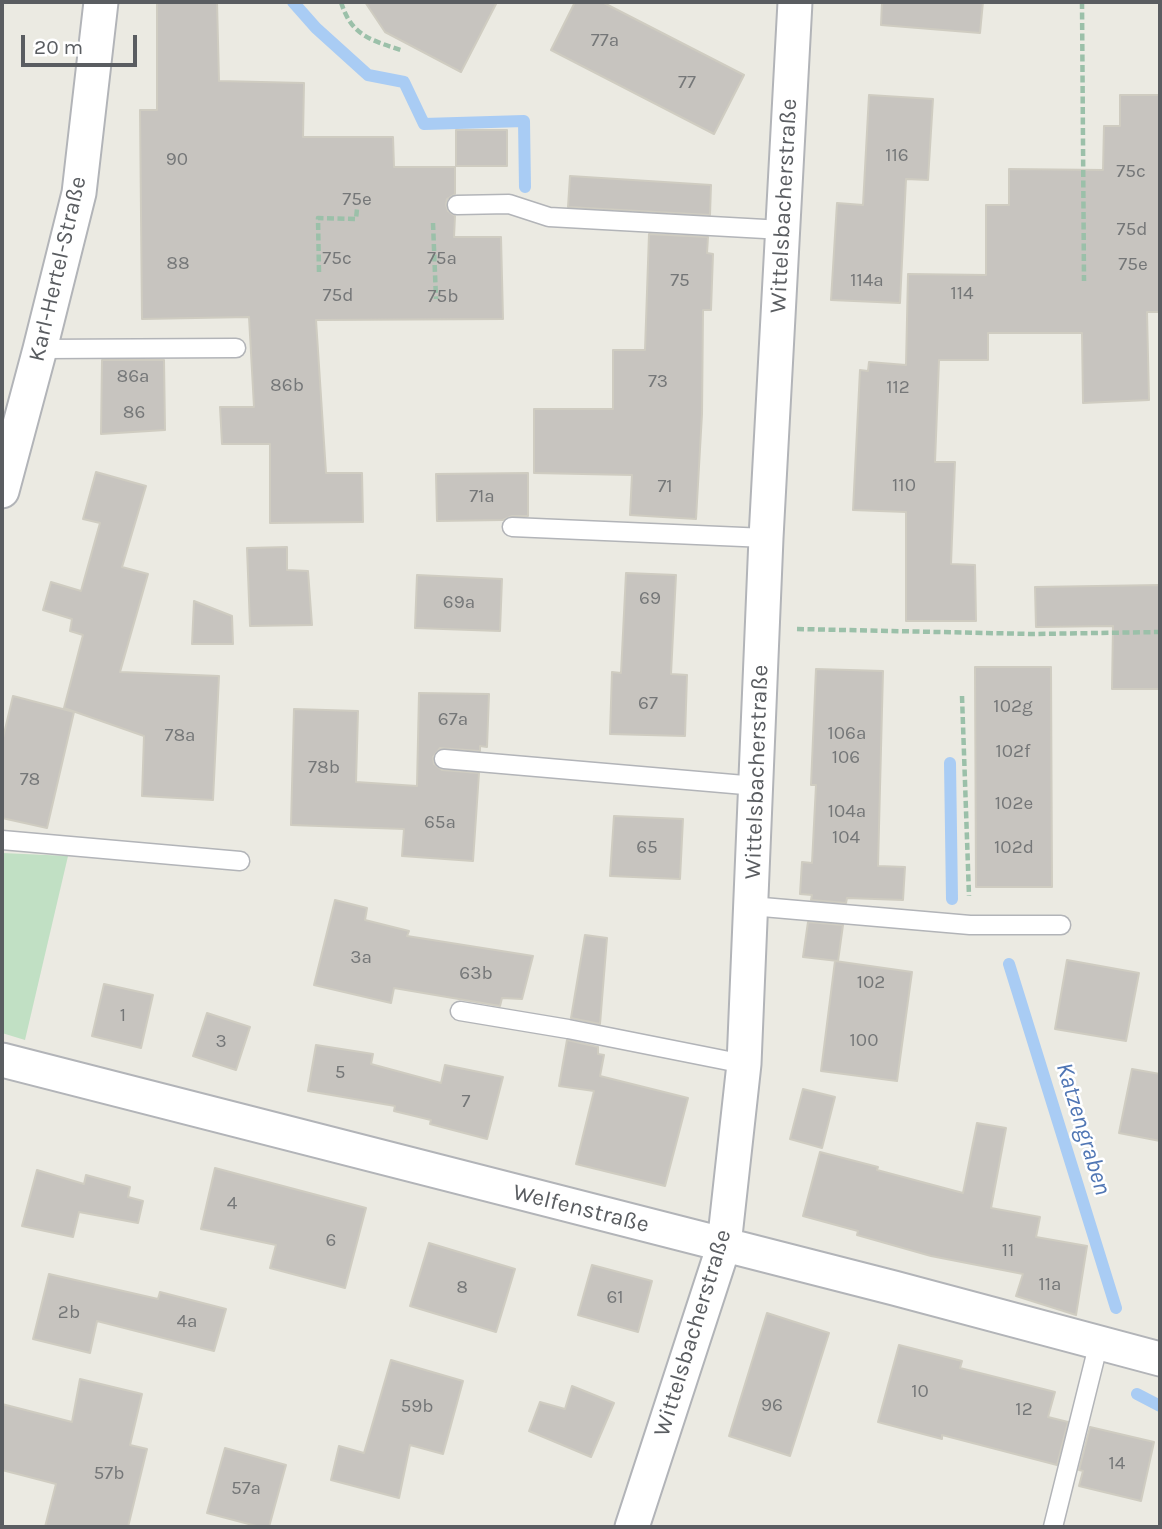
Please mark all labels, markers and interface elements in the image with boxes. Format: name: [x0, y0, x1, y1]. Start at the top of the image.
scale bar: [24, 21, 140, 65]
house number: 77a: [591, 30, 619, 52]
text: 20 m: [34, 35, 83, 59]
house number: 77: [678, 72, 696, 94]
street label: Wittelsbacherstraße: [765, 98, 803, 314]
house number: 116: [885, 145, 909, 167]
house number: 90: [166, 149, 188, 171]
house number: 75c: [1116, 161, 1146, 183]
street label: Karl-Hertel-Straße: [23, 174, 93, 364]
house number: 75e: [342, 189, 372, 211]
house number: 75d: [1117, 219, 1147, 241]
house number: 75c: [322, 248, 352, 270]
house number: 75a: [427, 248, 457, 270]
house number: 88: [166, 253, 190, 275]
house number: 75e: [1118, 254, 1148, 276]
house number: 75: [670, 270, 690, 292]
house number: 114a: [850, 270, 884, 292]
house number: 114: [950, 283, 974, 305]
house number: 75d: [323, 285, 353, 307]
house number: 75b: [428, 286, 458, 308]
house number: 86a: [116, 366, 150, 388]
house number: 73: [648, 371, 668, 393]
house number: 86b: [270, 375, 304, 397]
house number: 112: [886, 377, 910, 399]
house number: 86: [123, 402, 145, 424]
house number: 110: [892, 475, 916, 497]
house number: 71: [657, 476, 673, 498]
house number: 71a: [469, 486, 495, 508]
house number: 69: [639, 588, 661, 610]
house number: 69a: [443, 592, 475, 614]
street label: Wittelsbacherstraße: [739, 664, 775, 880]
house number: 67: [638, 693, 658, 715]
house number: 102g: [993, 696, 1033, 718]
house number: 67a: [438, 709, 468, 731]
house number: 106a: [828, 723, 866, 745]
house number: 78a: [164, 725, 196, 747]
house number: 102f: [995, 741, 1031, 763]
house number: 106: [832, 747, 860, 769]
house number: 78b: [308, 757, 340, 779]
house number: 78: [20, 769, 40, 791]
house number: 102e: [995, 793, 1033, 815]
house number: 104a: [828, 801, 866, 823]
house number: 65a: [424, 812, 456, 834]
house number: 104: [832, 827, 860, 849]
house number: 65: [636, 837, 658, 859]
house number: 102d: [994, 837, 1034, 859]
house number: 3a: [350, 947, 372, 969]
house number: 63b: [459, 963, 493, 985]
house number: 102: [857, 972, 885, 994]
house number: 1: [120, 1005, 126, 1027]
house number: 100: [850, 1030, 878, 1052]
house number: 3: [215, 1031, 227, 1053]
water label: Katzengraben: [1049, 1059, 1117, 1199]
house number: 5: [335, 1062, 345, 1084]
house number: 7: [462, 1091, 470, 1113]
street label: Welfenstraße: [510, 1179, 652, 1239]
house number: 4: [227, 1193, 237, 1215]
street label: Wittelsbacherstraße: [648, 1226, 738, 1440]
house number: 6: [326, 1230, 336, 1252]
house number: 11: [1002, 1240, 1014, 1262]
house number: 11a: [1038, 1274, 1062, 1296]
house number: 8: [456, 1277, 468, 1299]
house number: 61: [606, 1287, 624, 1309]
house number: 2b: [58, 1302, 80, 1324]
house number: 4a: [176, 1311, 198, 1333]
house number: 10: [911, 1381, 929, 1403]
house number: 96: [761, 1395, 783, 1417]
house number: 59b: [400, 1396, 434, 1418]
house number: 12: [1015, 1399, 1033, 1421]
house number: 14: [1109, 1453, 1125, 1475]
house number: 57b: [94, 1463, 124, 1485]
house number: 57a: [231, 1478, 261, 1500]

